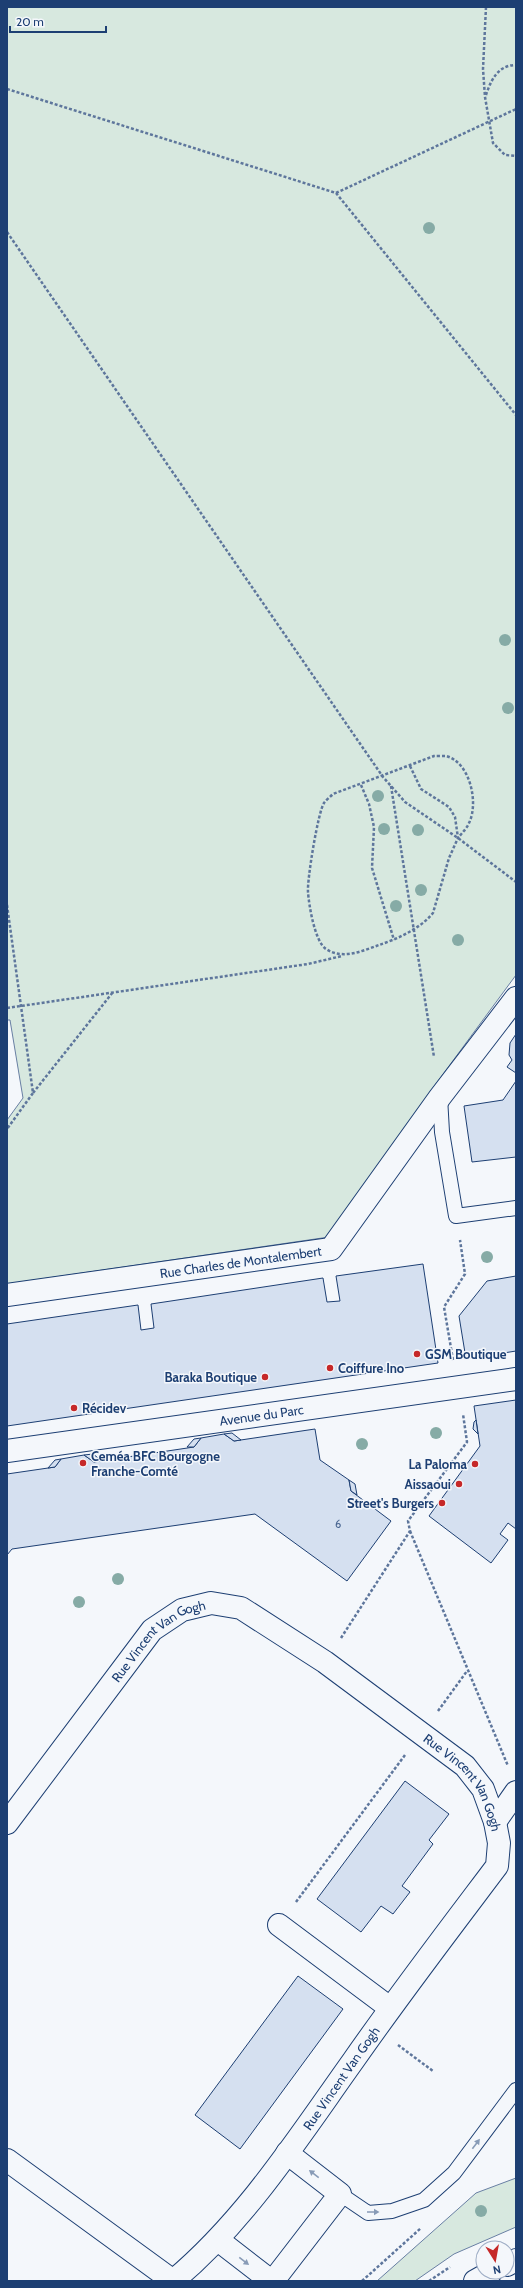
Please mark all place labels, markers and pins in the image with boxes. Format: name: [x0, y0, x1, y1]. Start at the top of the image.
place label: GSM Boutique: [425, 1346, 507, 1362]
marker: GSM Boutique: [412, 1349, 422, 1359]
place label: Coiffure Ino: [338, 1360, 405, 1376]
marker: Coiffure Ino: [325, 1363, 335, 1373]
place label: Baraka Boutique: [164, 1369, 257, 1385]
marker: Baraka Boutique: [260, 1372, 270, 1382]
place label: Récidev: [82, 1400, 127, 1416]
marker: Récidev: [69, 1403, 79, 1413]
place label: Ceméa BFC Bourgogne Franche-Comté: [91, 1448, 220, 1479]
place label: La Paloma: [409, 1456, 468, 1472]
marker: Ceméa BFC Bourgogne Franche-Comté: [78, 1458, 88, 1468]
marker: La Paloma: [470, 1459, 480, 1469]
place label: Aissaoui: [405, 1476, 451, 1492]
marker: Aissaoui: [454, 1479, 464, 1489]
place label: Street's Burgers: [347, 1495, 434, 1511]
marker: Street's Burgers: [437, 1498, 447, 1508]

